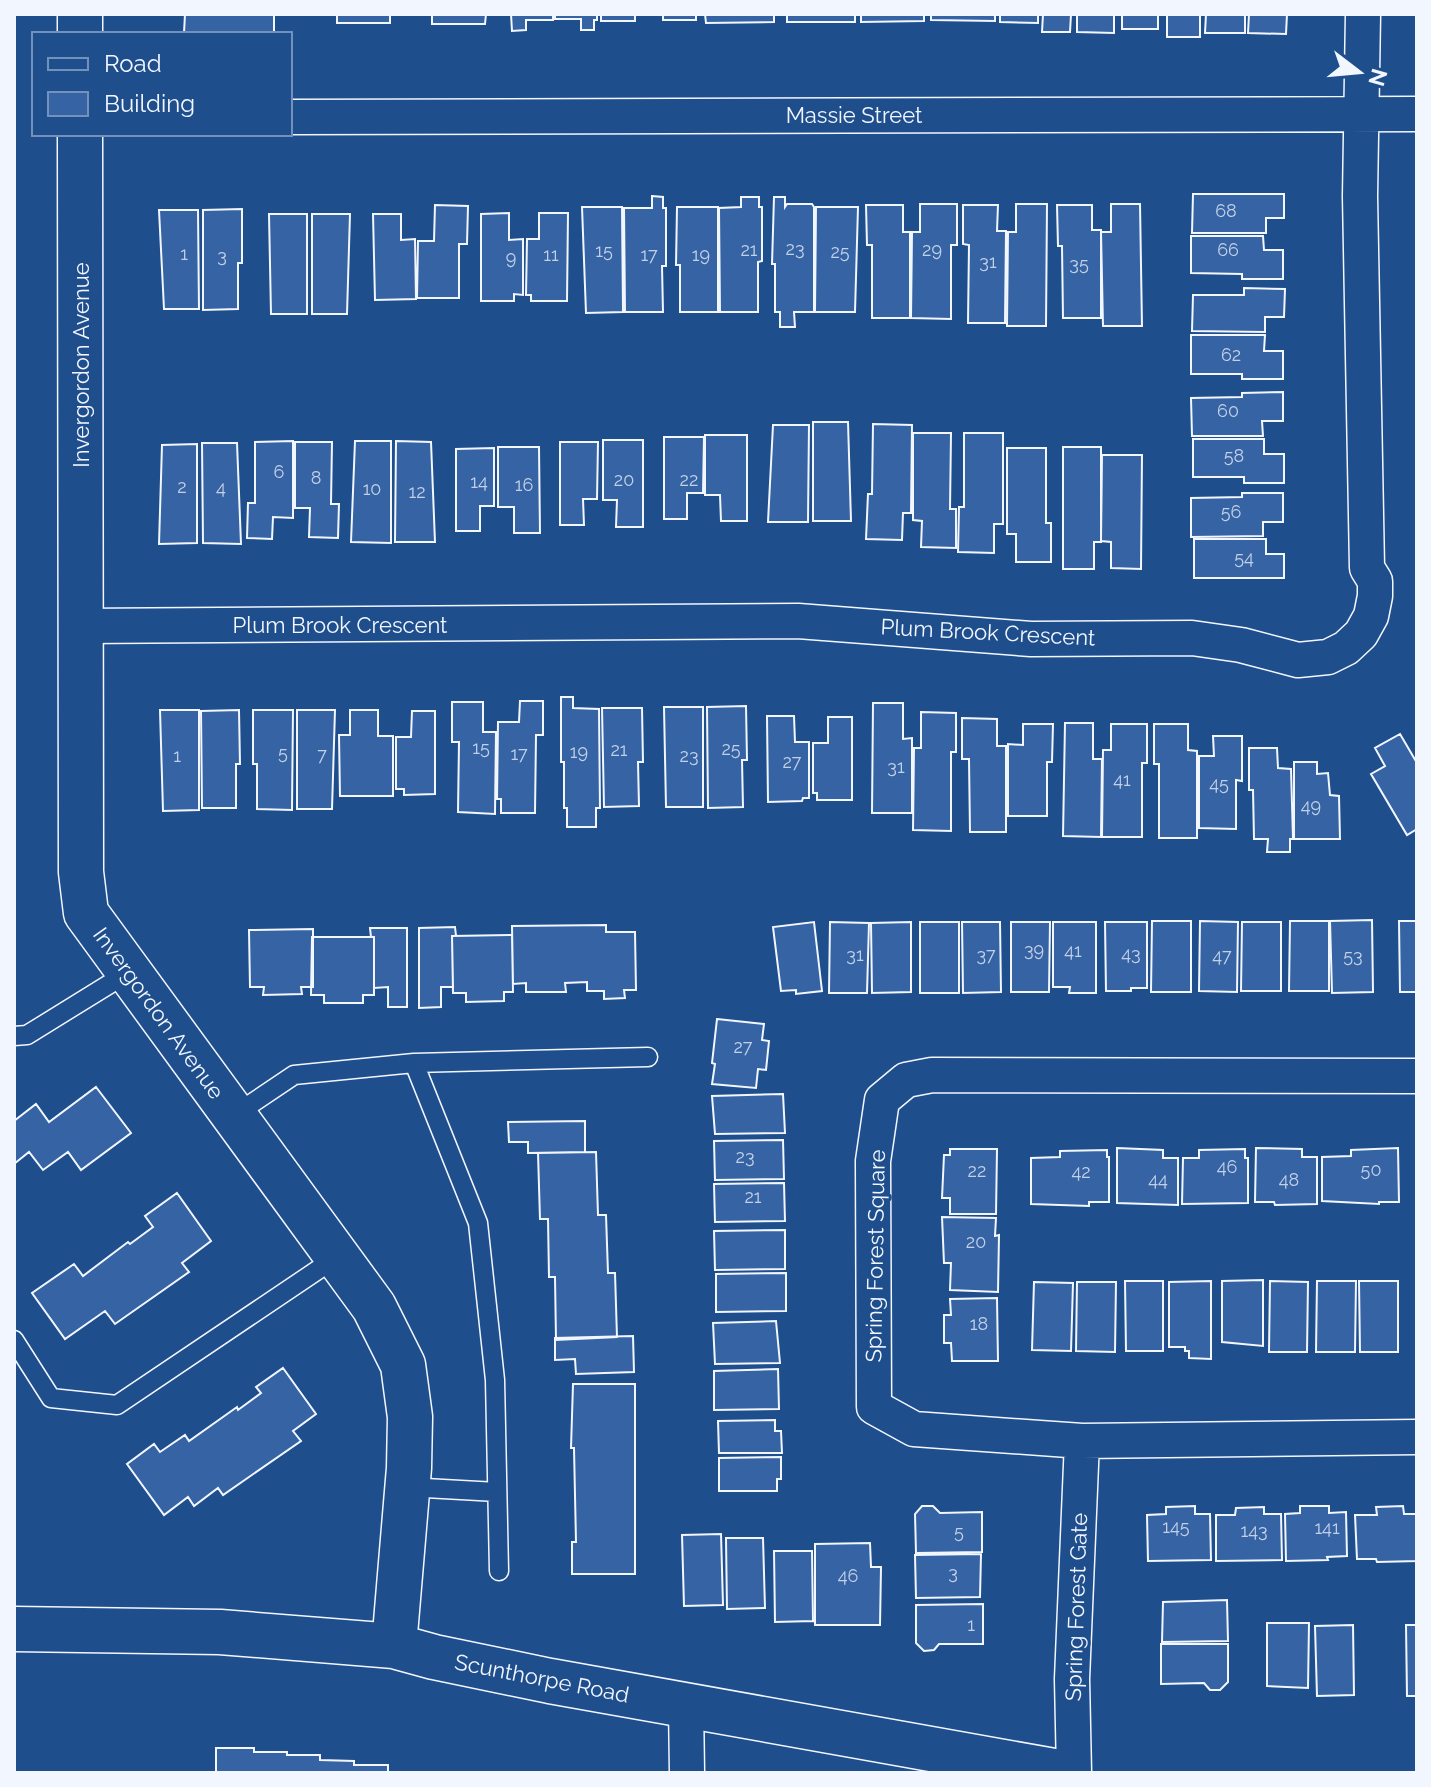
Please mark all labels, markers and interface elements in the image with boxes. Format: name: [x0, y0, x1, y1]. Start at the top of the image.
legend: [32, 32, 292, 136]
north arrow: [1319, 32, 1399, 112]
text: Road: [104, 49, 162, 78]
text: N: [1363, 66, 1393, 89]
text: Building: [104, 89, 195, 118]
street label: Massie Street: [786, 102, 923, 128]
house number: 68: [1215, 200, 1237, 221]
house number: 23: [786, 238, 805, 259]
house number: 21: [740, 239, 758, 260]
house number: 29: [922, 239, 942, 260]
house number: 66: [1217, 239, 1239, 260]
house number: 15: [595, 240, 613, 261]
house number: 25: [830, 241, 850, 262]
house number: 1: [180, 243, 188, 264]
house number: 11: [543, 244, 559, 265]
house number: 17: [640, 244, 658, 265]
house number: 19: [692, 244, 710, 265]
house number: 3: [217, 245, 227, 266]
house number: 9: [506, 247, 516, 268]
house number: 31: [979, 251, 997, 272]
house number: 35: [1069, 253, 1089, 274]
street label: Invergordon Avenue: [68, 262, 94, 468]
house number: 62: [1221, 344, 1241, 365]
house number: 60: [1217, 400, 1239, 421]
house number: 58: [1224, 445, 1244, 466]
house number: 6: [274, 461, 285, 482]
house number: 8: [311, 467, 321, 488]
house number: 20: [614, 469, 634, 490]
house number: 22: [680, 469, 698, 490]
house number: 14: [470, 471, 488, 492]
house number: 16: [515, 474, 533, 495]
house number: 2: [177, 476, 187, 497]
house number: 4: [216, 477, 226, 498]
house number: 10: [363, 478, 381, 499]
house number: 12: [408, 481, 426, 502]
house number: 56: [1221, 501, 1241, 522]
house number: 54: [1234, 547, 1254, 568]
street label: Plum Brook Crescent: [232, 612, 448, 638]
street label: Plum Brook Crescent: [880, 613, 1097, 651]
house number: 15: [472, 737, 490, 758]
house number: 25: [721, 738, 741, 759]
house number: 21: [610, 739, 628, 760]
house number: 19: [570, 741, 588, 762]
house number: 5: [278, 742, 288, 763]
house number: 17: [510, 743, 528, 764]
house number: 7: [317, 744, 327, 765]
house number: 1: [173, 745, 181, 766]
house number: 23: [680, 745, 699, 766]
house number: 27: [782, 751, 802, 772]
house number: 31: [887, 756, 905, 777]
house number: 41: [1113, 769, 1131, 790]
house number: 45: [1209, 773, 1229, 794]
house number: 49: [1301, 795, 1321, 816]
street label: Invergordon Avenue: [88, 922, 230, 1104]
house number: 39: [1024, 939, 1044, 960]
house number: 41: [1064, 940, 1082, 961]
house number: 43: [1121, 943, 1141, 964]
house number: 31: [846, 944, 864, 965]
house number: 37: [976, 944, 996, 965]
house number: 47: [1212, 945, 1232, 966]
house number: 53: [1343, 945, 1363, 966]
house number: 27: [733, 1036, 753, 1057]
house number: 23: [736, 1146, 755, 1167]
street label: Spring Forest Square: [860, 1149, 890, 1363]
house number: 46: [1217, 1156, 1237, 1177]
house number: 50: [1361, 1159, 1381, 1180]
house number: 22: [968, 1160, 986, 1181]
house number: 42: [1071, 1161, 1091, 1182]
house number: 44: [1148, 1169, 1168, 1190]
house number: 48: [1279, 1169, 1299, 1190]
house number: 21: [744, 1186, 762, 1207]
house number: 20: [966, 1231, 986, 1252]
house number: 18: [970, 1313, 988, 1334]
street label: Spring Forest Gate: [1060, 1512, 1092, 1702]
house number: 145: [1162, 1516, 1190, 1537]
house number: 141: [1314, 1517, 1340, 1538]
house number: 143: [1240, 1520, 1268, 1541]
house number: 5: [954, 1521, 964, 1542]
house number: 3: [948, 1562, 958, 1583]
house number: 46: [838, 1565, 858, 1586]
house number: 1: [967, 1614, 975, 1635]
street label: Scunthorpe Road: [453, 1648, 631, 1708]

